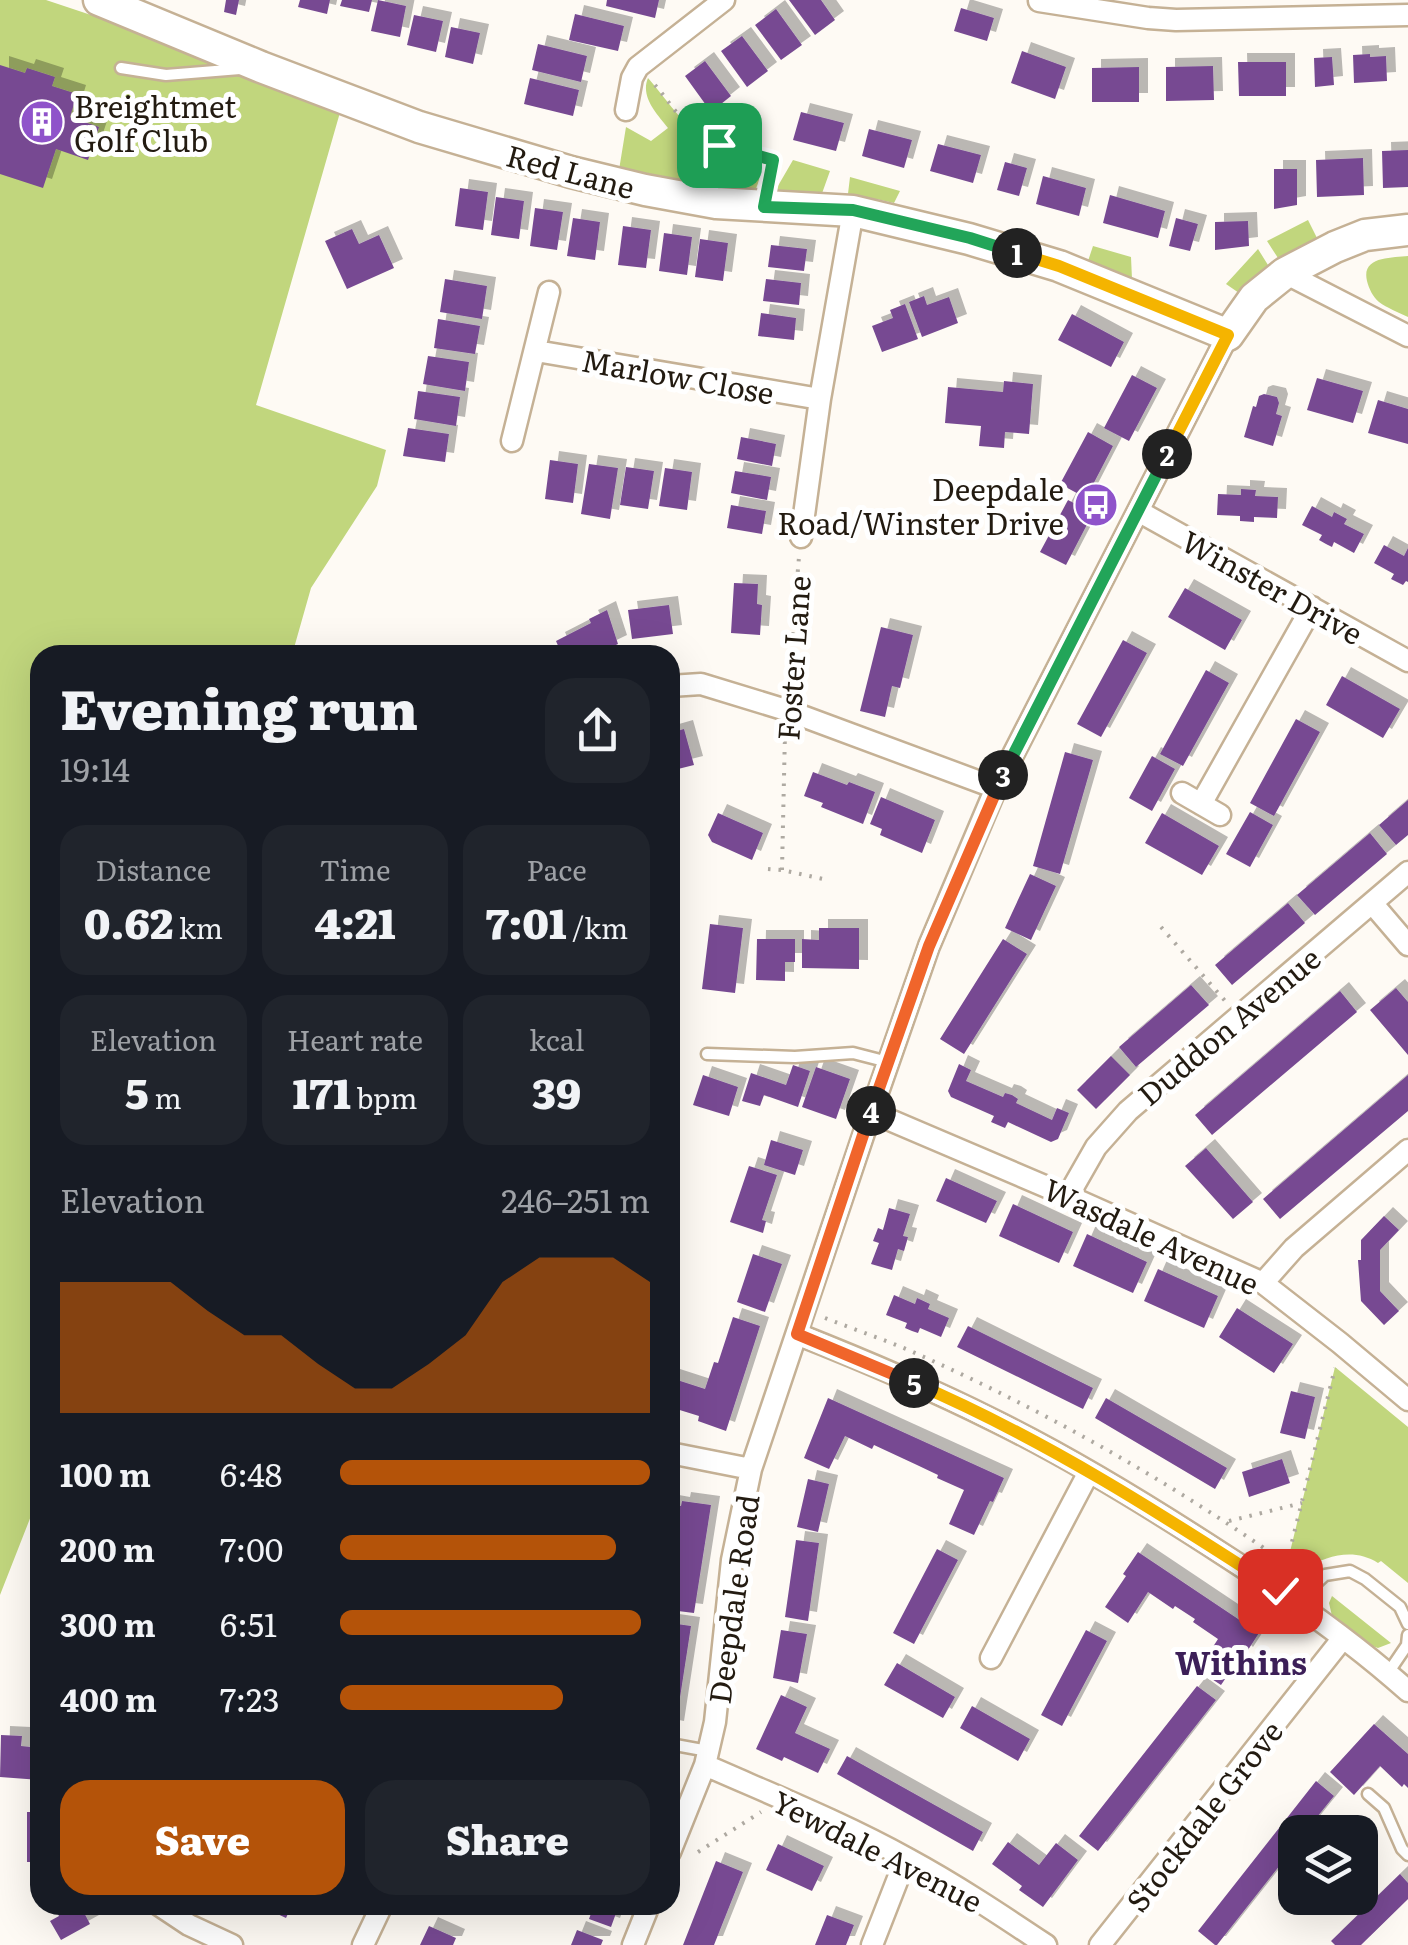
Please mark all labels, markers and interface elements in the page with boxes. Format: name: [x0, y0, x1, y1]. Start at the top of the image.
place label: Breightmet Golf Club: [74, 83, 236, 161]
building icon: Breightmet Golf Club: [19, 99, 65, 145]
pin: [677, 103, 762, 188]
icon: arrive: [692, 118, 747, 173]
street label: Red Lane: [502, 132, 640, 208]
pin: 1: [992, 228, 1042, 278]
text: 1: [1011, 232, 1023, 274]
street label: Marlow Close: [578, 336, 778, 414]
pin: 2: [1142, 429, 1192, 479]
text: 2: [1159, 433, 1175, 475]
place label: Deepdale Road/Winster Drive: [777, 466, 1064, 544]
bus stop icon: Deepdale Road/Winster Drive: [1073, 482, 1119, 528]
street label: Winster Drive: [1174, 518, 1372, 654]
street label: Foster Lane: [764, 574, 820, 742]
text: Evening run: [60, 665, 418, 747]
button: share: [545, 678, 650, 783]
text: 19:14: [60, 744, 130, 792]
pin: 3: [978, 750, 1028, 800]
text: 3: [995, 754, 1011, 796]
text: Distance: [95, 848, 211, 890]
text: Time: [319, 848, 391, 890]
text: Pace: [527, 848, 587, 890]
text: 0.62: [84, 890, 173, 952]
text: 4:21: [314, 890, 396, 952]
text: 7:01: [485, 890, 566, 952]
text: km: [173, 906, 223, 948]
text: /km: [566, 906, 628, 948]
street label: Duddon Avenue: [1127, 935, 1329, 1115]
text: Elevation: [90, 1018, 217, 1060]
text: Heart rate: [287, 1018, 423, 1060]
text: kcal: [529, 1018, 584, 1060]
text: 5: [125, 1060, 149, 1122]
text: 171: [293, 1060, 351, 1122]
text: 39: [532, 1060, 581, 1122]
text: m: [149, 1076, 182, 1118]
text: bpm: [351, 1076, 417, 1118]
pin: 4: [846, 1086, 896, 1136]
text: 4: [863, 1090, 879, 1132]
street label: Wasdale Avenue: [1037, 1166, 1267, 1304]
text: Elevation: [60, 1175, 205, 1223]
text: 246–251 m: [501, 1175, 650, 1223]
pin: 5: [889, 1358, 939, 1408]
text: 5: [906, 1362, 922, 1404]
text: 100 m: [60, 1449, 151, 1497]
text: 6:48: [220, 1449, 282, 1497]
street label: Deepdale Road: [696, 1491, 768, 1707]
text: 200 m: [60, 1524, 155, 1572]
text: 7:00: [220, 1524, 283, 1572]
pin: [1238, 1549, 1323, 1634]
icon: check: [1253, 1564, 1308, 1619]
text: 300 m: [60, 1599, 156, 1647]
text: 6:51: [220, 1599, 277, 1647]
district label: Withins: [1175, 1637, 1307, 1685]
text: 400 m: [60, 1674, 157, 1722]
text: 7:23: [220, 1674, 280, 1722]
street label: Stockdale Grove: [1114, 1710, 1292, 1920]
street label: Yewdale Avenue: [765, 1778, 991, 1922]
button: Save: [60, 1780, 345, 1895]
button: Share: [365, 1780, 650, 1895]
map controls: [1278, 1815, 1378, 1915]
button: layers: [1278, 1815, 1378, 1915]

